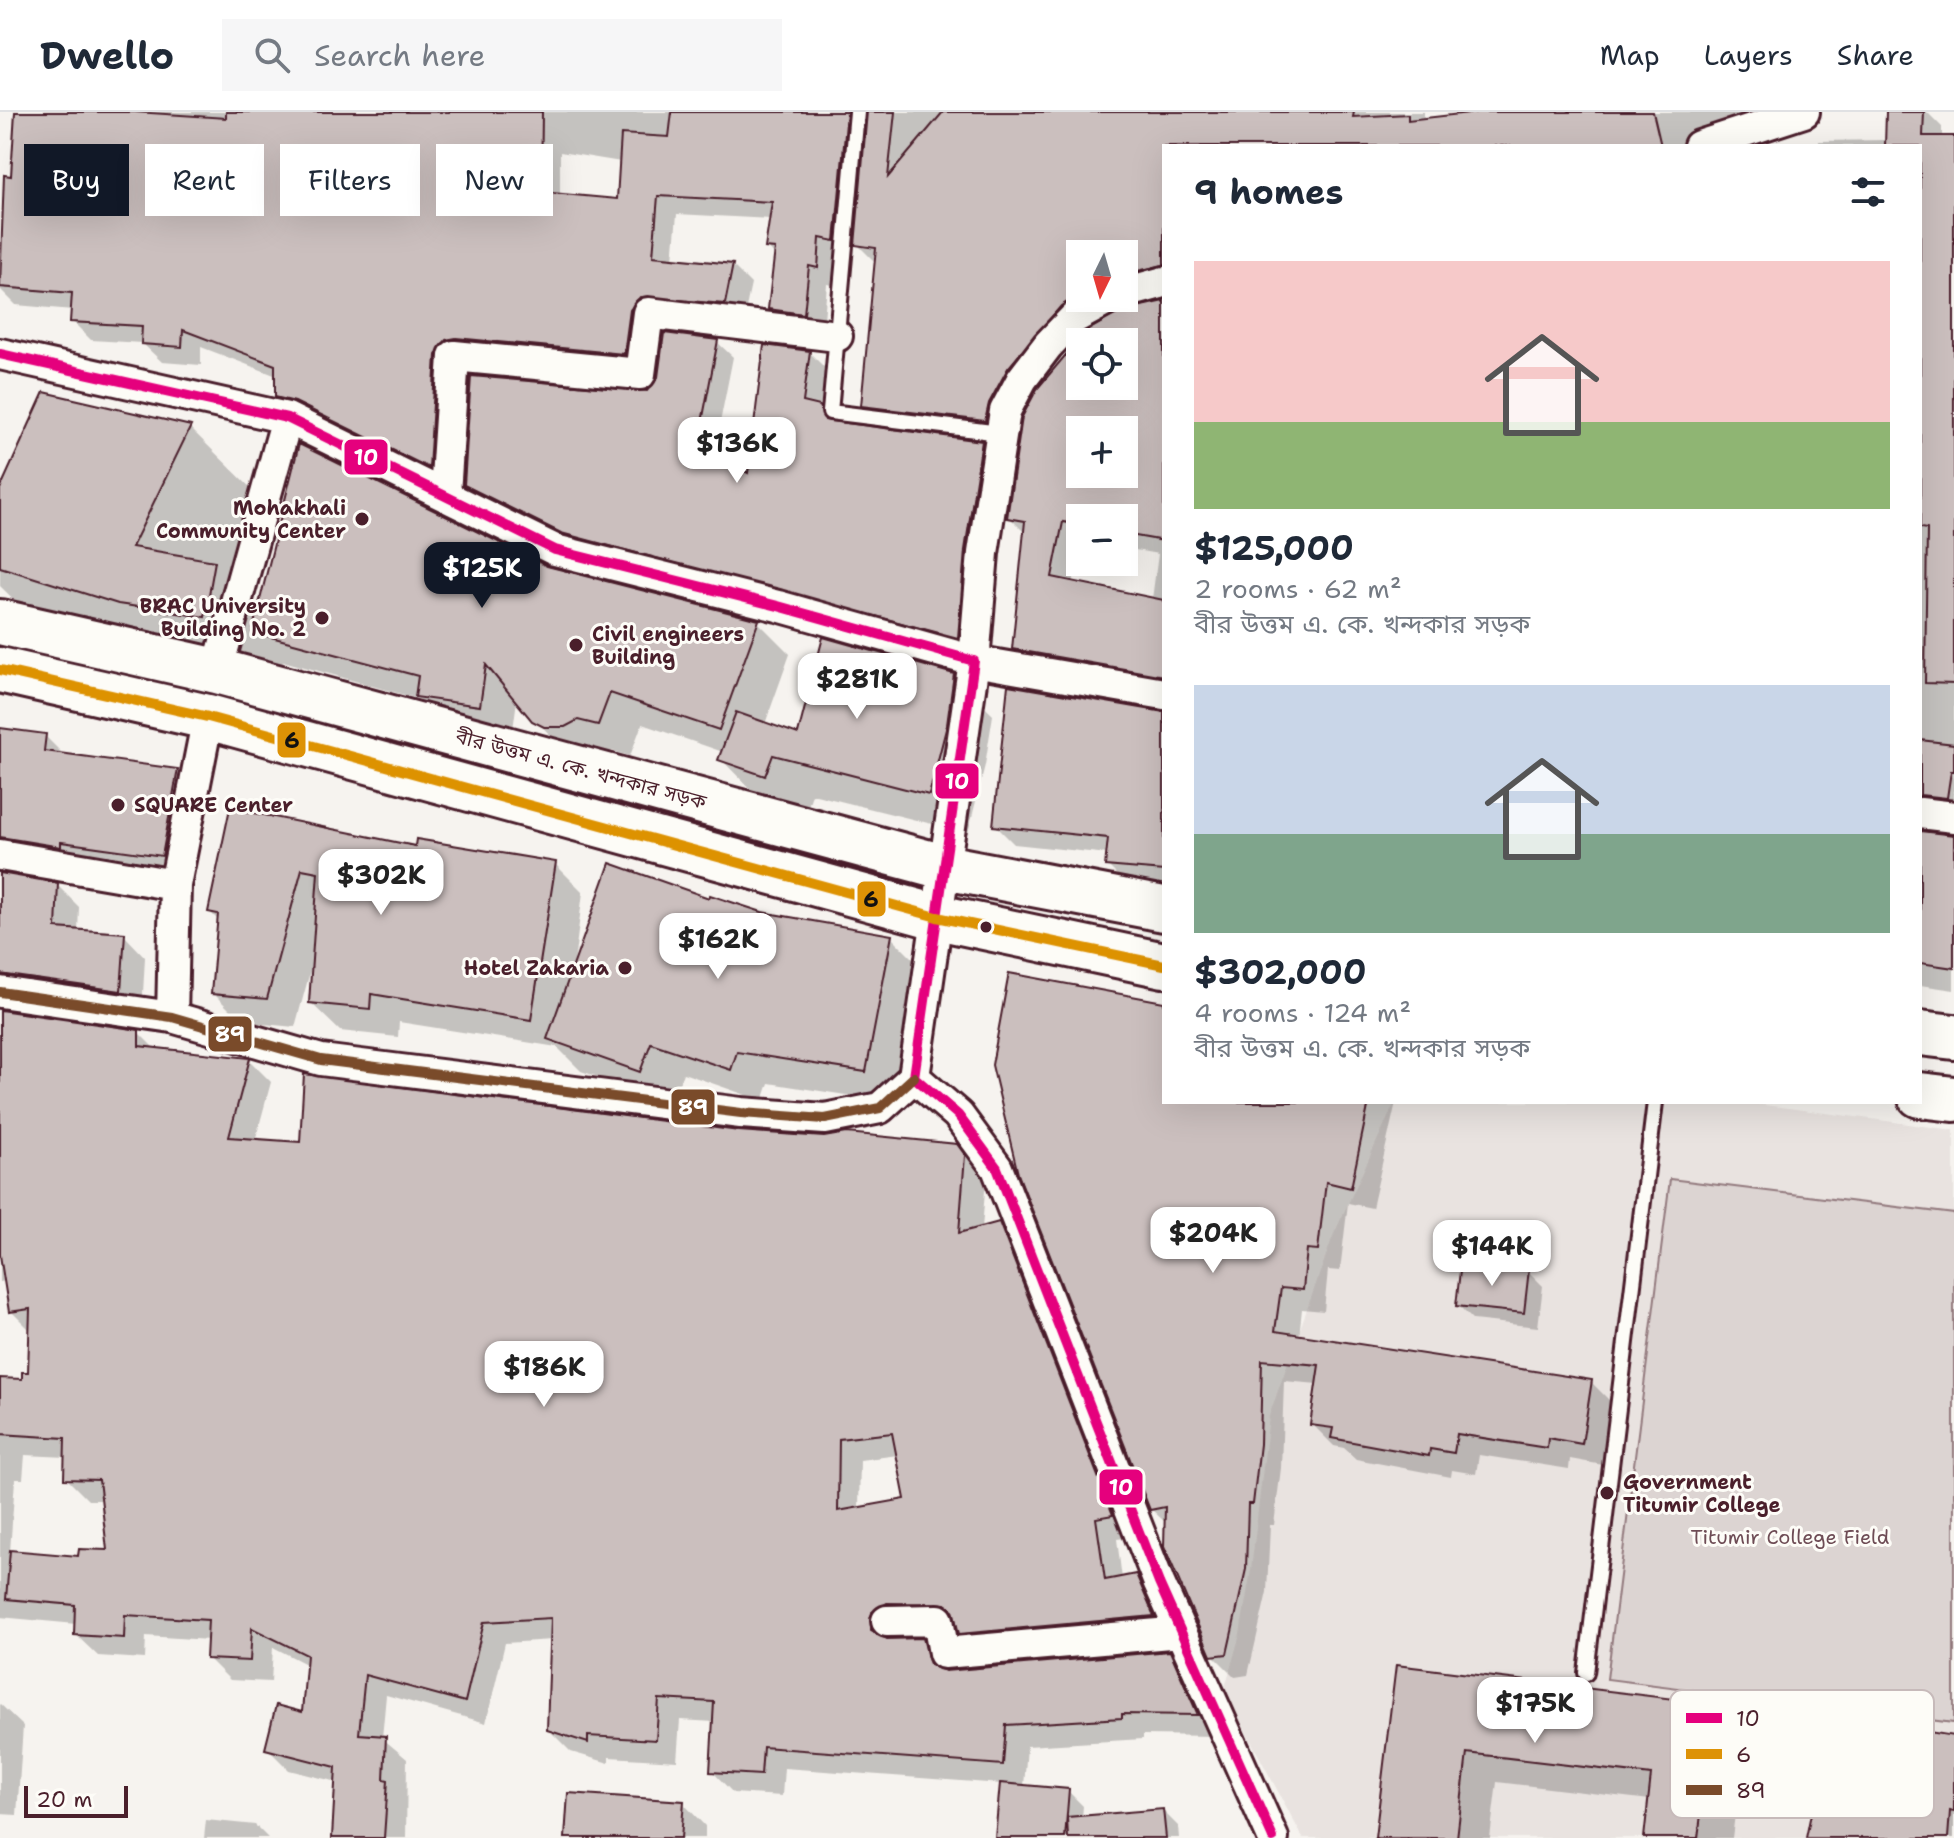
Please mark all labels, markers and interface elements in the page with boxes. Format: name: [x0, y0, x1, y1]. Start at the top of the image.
search box: [222, 19, 782, 91]
text: Dwello: [40, 30, 174, 81]
icon: search: [250, 33, 294, 77]
text: Search here: [314, 35, 486, 76]
text: Map: [1600, 36, 1660, 74]
text: Layers: [1704, 36, 1793, 74]
text: Share: [1837, 36, 1914, 74]
chip: Buy: [24, 144, 129, 216]
chip: Rent: [145, 144, 264, 216]
chip: Filters: [280, 144, 420, 216]
chip: New: [436, 144, 553, 216]
text: 9 homes: [1194, 169, 1343, 215]
icon: filters: [1846, 170, 1890, 214]
north arrow: [1066, 240, 1138, 312]
map controls: [1066, 240, 1138, 576]
icon: home: [1470, 313, 1614, 457]
button: locate: [1066, 328, 1138, 400]
button: +: [1066, 416, 1138, 488]
pin: $136K: [681, 417, 793, 485]
text: $136K: [696, 425, 778, 460]
line badge: 10: [343, 438, 389, 476]
text: 10: [354, 443, 378, 472]
place label: Mohakhali Community Center: [156, 495, 346, 544]
button: −: [1066, 504, 1138, 576]
marker: Mohakhali Community Center: [353, 510, 371, 528]
text: $125,000: [1194, 525, 1354, 571]
pin: $125K: [426, 542, 538, 610]
text: $125K: [442, 550, 522, 585]
text: 2 rooms · 62 m²: [1194, 571, 1402, 606]
place label: BRAC University Building No. 2: [140, 593, 306, 642]
text: বীর উত্তম এ. কে. খন্দকার সড়ক: [1194, 606, 1530, 641]
marker: BRAC University Building No. 2: [313, 609, 331, 627]
place label: Civil engineers Building: [592, 621, 744, 670]
marker: Civil engineers Building: [567, 636, 585, 654]
pin: $281K: [801, 653, 913, 721]
text: $281K: [816, 661, 898, 696]
line badge: 6: [276, 721, 307, 759]
street label: বীর উত্তম এ. কে. খন্দকার সড়ক: [452, 723, 710, 815]
text: 6: [284, 726, 300, 755]
icon: home: [1470, 737, 1614, 881]
line badge: 10: [934, 762, 980, 800]
text: 10: [945, 767, 969, 796]
place label: SQUARE Center: [134, 792, 293, 818]
marker: SQUARE Center: [109, 796, 127, 814]
pin: $302K: [325, 849, 437, 917]
text: $302K: [337, 857, 425, 892]
line badge: 6: [856, 880, 887, 918]
text: 6: [863, 885, 879, 914]
pin: $162K: [662, 913, 774, 981]
unlabelled marker: [978, 919, 994, 935]
text: $162K: [677, 921, 759, 956]
text: $302,000: [1194, 949, 1367, 995]
place label: Hotel Zakaria: [464, 955, 609, 981]
marker: Hotel Zakaria: [616, 959, 634, 977]
text: 4 rooms · 124 m²: [1194, 995, 1411, 1030]
line badge: 89: [207, 1015, 253, 1053]
text: 89: [215, 1020, 245, 1049]
text: বীর উত্তম এ. কে. খন্দকার সড়ক: [1194, 1030, 1530, 1065]
line badge: 89: [670, 1088, 716, 1126]
text: 89: [678, 1093, 708, 1122]
pin: $204K: [1157, 1207, 1269, 1275]
text: $204K: [1168, 1215, 1258, 1250]
pin: $144K: [1436, 1220, 1548, 1288]
text: $144K: [1451, 1228, 1533, 1263]
pin: $186K: [488, 1341, 600, 1409]
text: $186K: [503, 1349, 585, 1384]
line badge: 10: [1098, 1468, 1144, 1506]
place label: Government Titumir College: [1623, 1469, 1781, 1518]
text: 10: [1109, 1473, 1133, 1502]
marker: Government Titumir College: [1598, 1484, 1616, 1502]
park label: Titumir College Field: [1691, 1524, 1890, 1550]
pin: $175K: [1479, 1677, 1591, 1745]
text: $175K: [1495, 1685, 1575, 1720]
legend: [1670, 1690, 1934, 1818]
text: 10: [1736, 1704, 1760, 1733]
text: 6: [1736, 1740, 1751, 1769]
text: 89: [1736, 1776, 1766, 1805]
scale bar: [24, 1782, 128, 1818]
text: 20 m: [36, 1785, 93, 1814]

